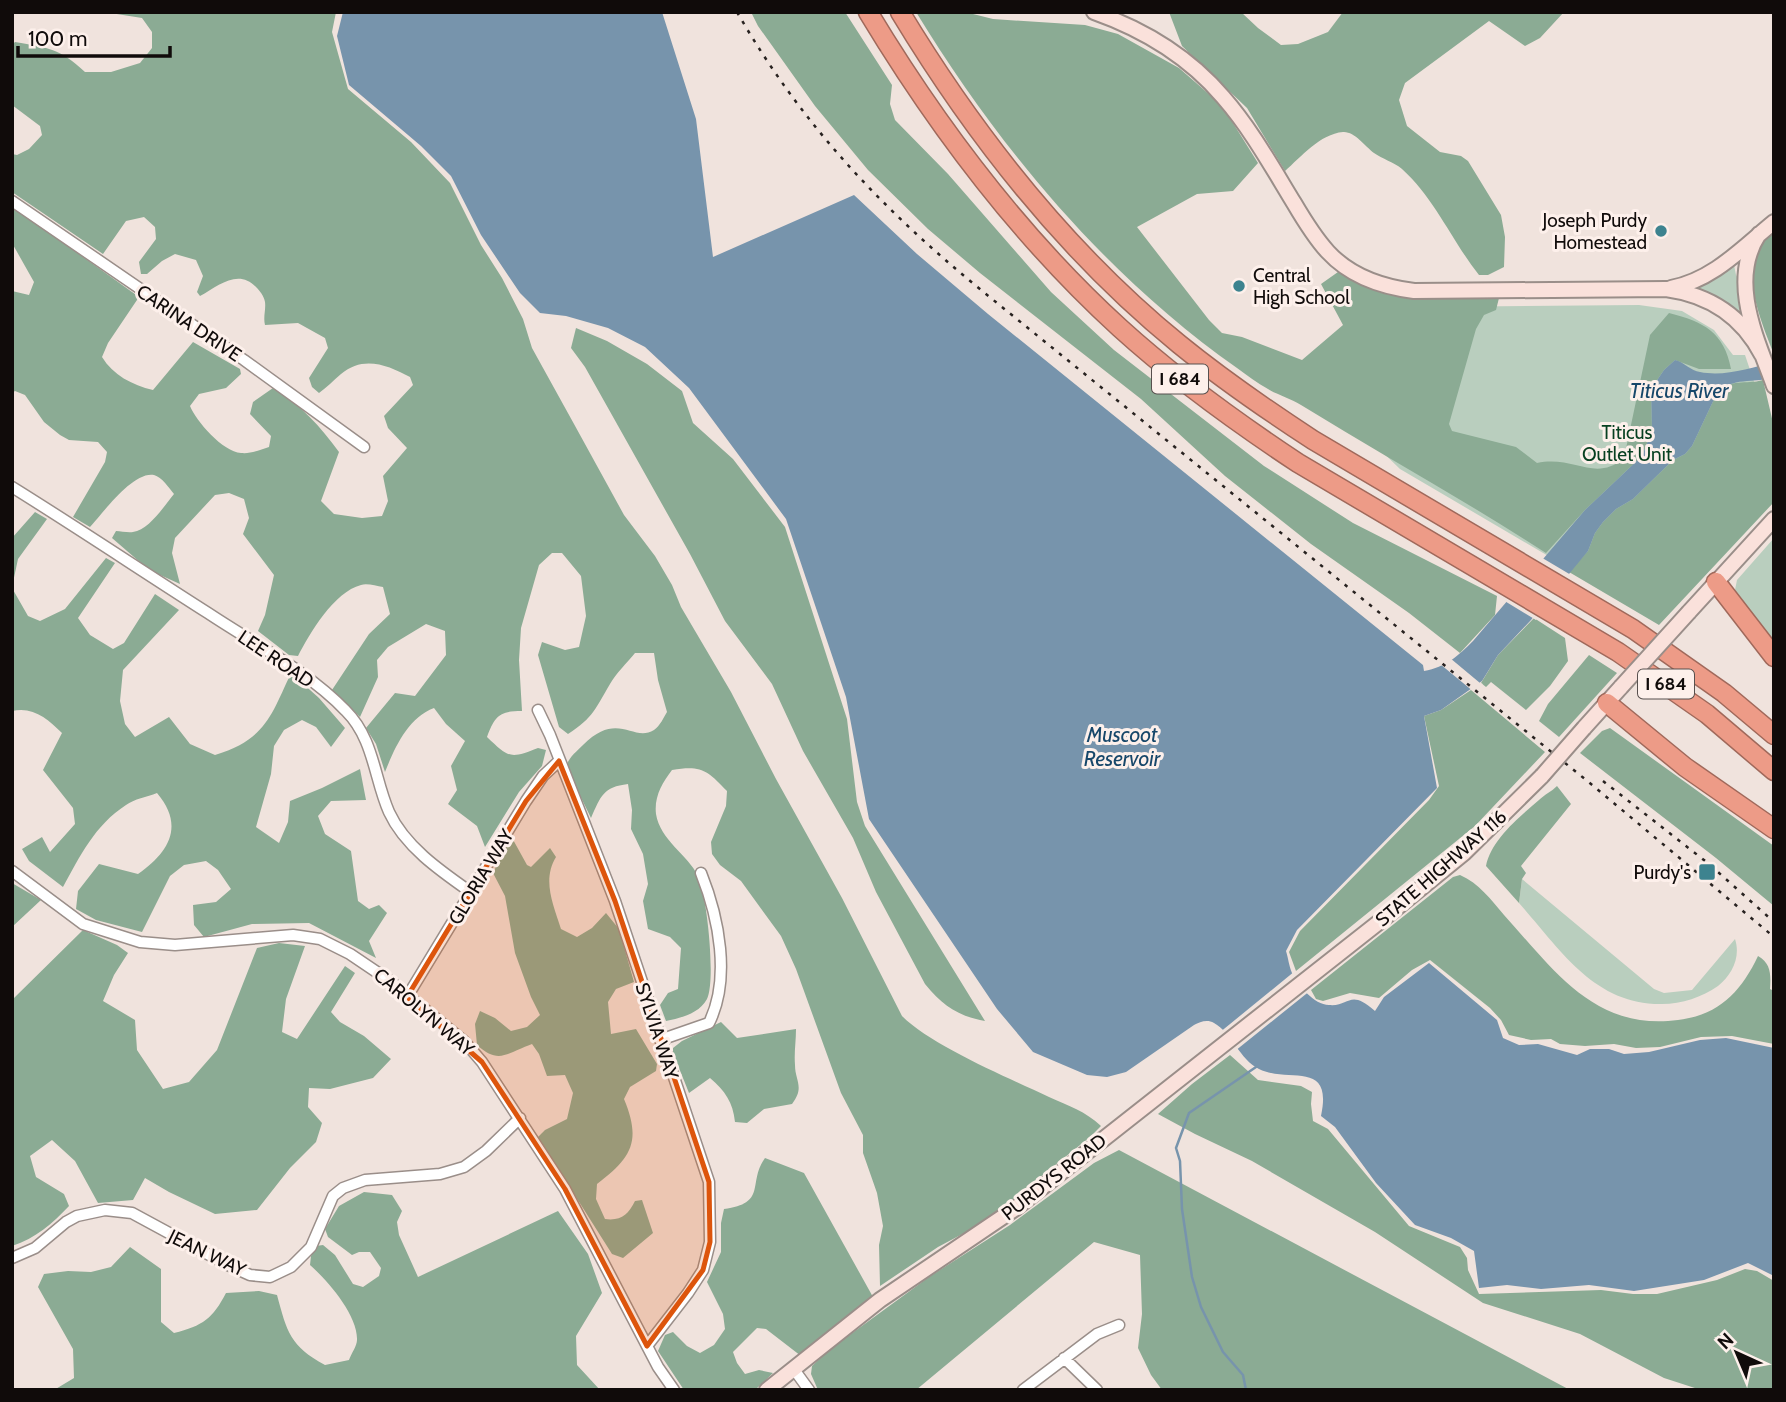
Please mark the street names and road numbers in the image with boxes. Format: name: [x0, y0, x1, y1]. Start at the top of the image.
street label: CARINA DRIVE: [132, 280, 246, 366]
road number: I 684: [1152, 365, 1208, 394]
street label: LEE ROAD: [234, 625, 318, 693]
road number: I 684: [1638, 670, 1694, 698]
street label: STATE HIGHWAY 116: [1371, 805, 1511, 931]
street label: GLORIA WAY: [444, 825, 519, 929]
street label: CAROLYN WAY: [369, 963, 479, 1061]
street label: SYLVIA WAY: [631, 980, 684, 1083]
street label: PURDYS ROAD: [997, 1129, 1111, 1225]
street label: JEAN WAY: [164, 1224, 250, 1282]

